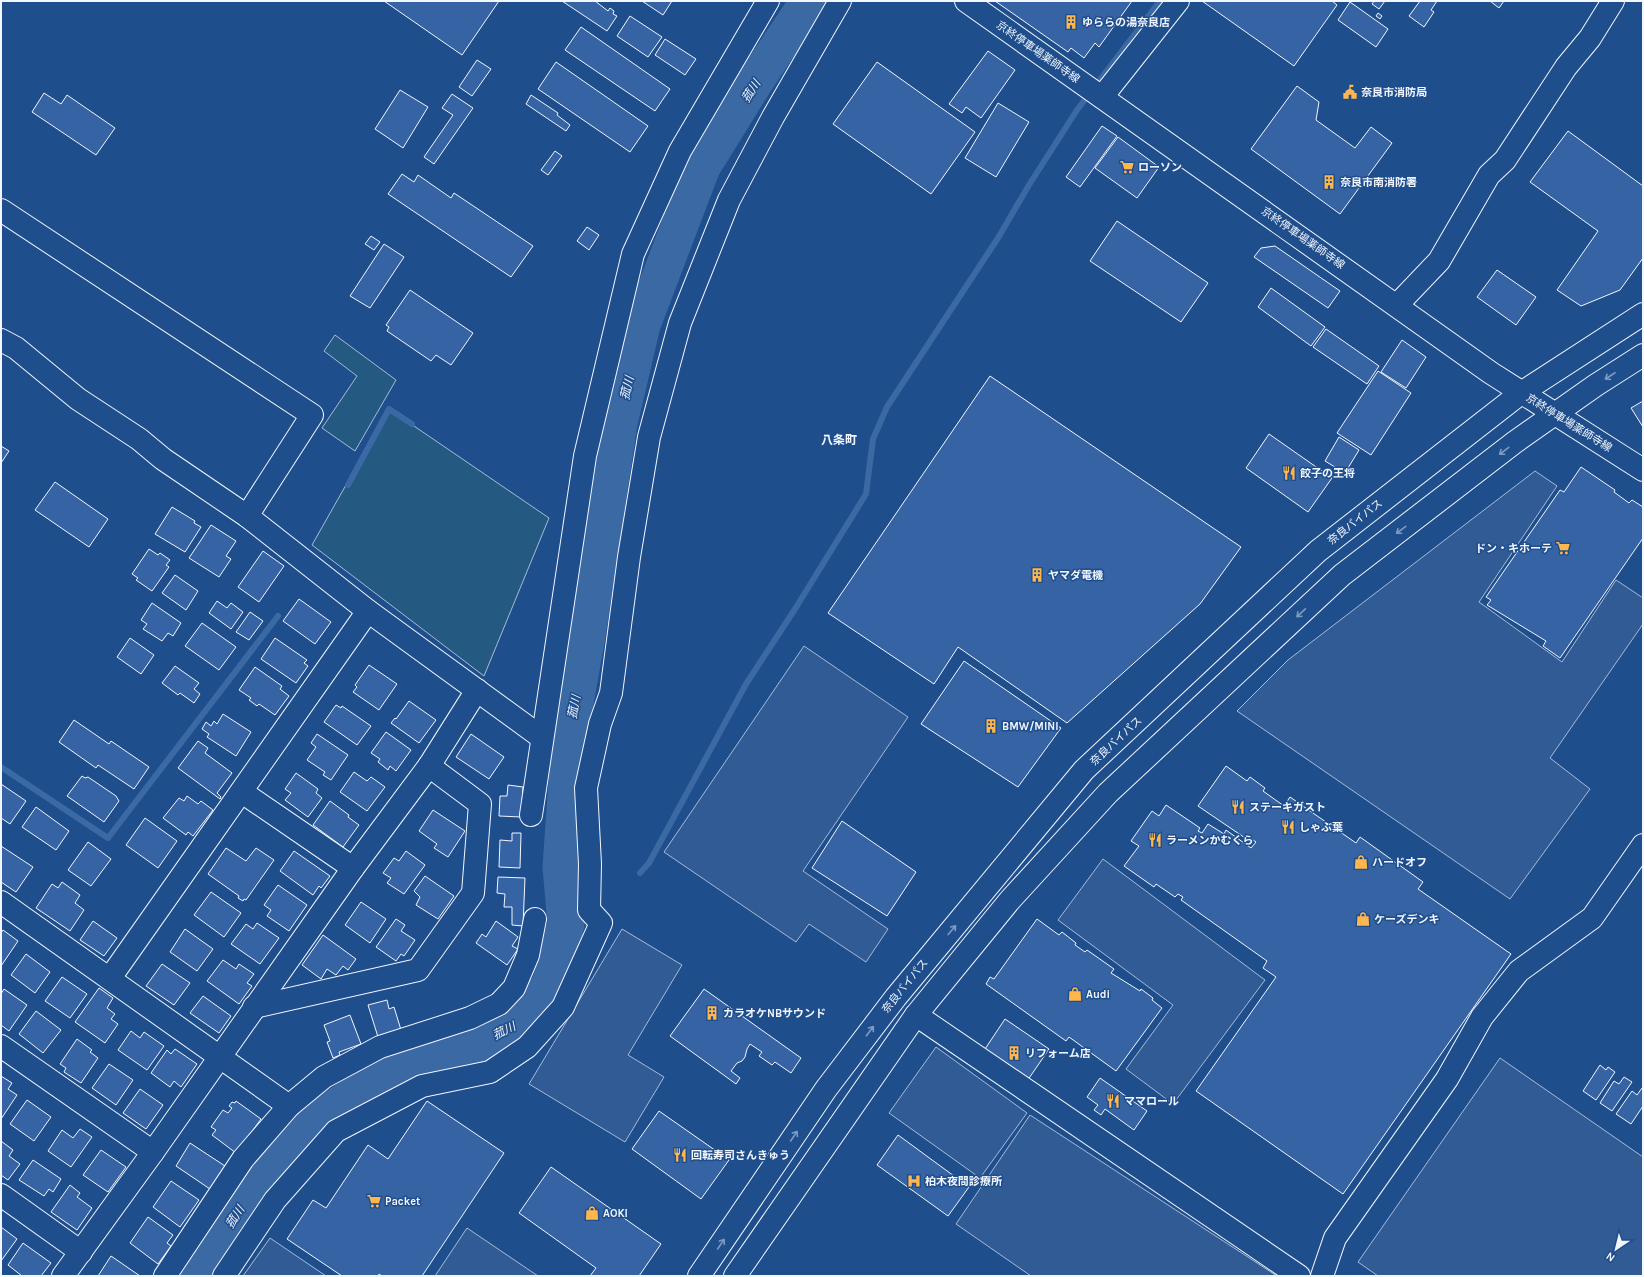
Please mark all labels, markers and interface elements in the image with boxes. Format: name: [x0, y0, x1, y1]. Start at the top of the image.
building icon: ゆららの湯奈良店: [1063, 14, 1079, 30]
place label: ゆららの湯奈良店: [1082, 16, 1170, 29]
street label: 京終停車場薬師寺線: [994, 18, 1082, 86]
water label: 菰川: [739, 75, 764, 105]
public building icon: 奈良市消防局: [1342, 84, 1358, 100]
place label: 奈良市消防局: [1361, 86, 1427, 99]
supermarket icon: ローソン: [1119, 159, 1135, 175]
place label: ローソン: [1138, 161, 1182, 174]
building icon: 奈良市南消防署: [1321, 174, 1337, 190]
place label: 奈良市南消防署: [1340, 176, 1417, 189]
street label: 京終停車場薬師寺線: [1259, 204, 1347, 272]
one-way arrow: [1604, 372, 1616, 380]
water label: 菰川: [617, 373, 637, 401]
street label: 京終停車場薬師寺線: [1524, 391, 1614, 455]
district label: 八条町: [821, 433, 857, 447]
one-way arrow: [1499, 447, 1510, 455]
restaurant icon: 餃子の王将: [1281, 465, 1297, 481]
place label: 餃子の王将: [1300, 467, 1355, 480]
street label: 奈良バイパス: [1325, 497, 1385, 547]
one-way arrow: [1395, 526, 1406, 534]
supermarket icon: ドン・キホーテ: [1555, 540, 1571, 556]
place label: ドン・キホーテ: [1475, 542, 1552, 555]
building icon: ヤマダ電機: [1029, 567, 1045, 583]
place label: ヤマダ電機: [1048, 569, 1103, 582]
one-way arrow: [1296, 608, 1306, 618]
water label: 菰川: [565, 692, 584, 720]
street label: 奈良バイパス: [1088, 714, 1144, 768]
building icon: BMW/MINI: [983, 718, 999, 734]
place label: BMW/MINI: [1002, 720, 1059, 733]
restaurant icon: ステーキガスト: [1230, 799, 1246, 815]
place label: ステーキガスト: [1249, 801, 1326, 814]
restaurant icon: しゃぶ葉: [1280, 819, 1296, 835]
place label: しゃぶ葉: [1299, 821, 1343, 834]
restaurant icon: ラーメンかむくら: [1147, 832, 1163, 848]
place label: ラーメンかむくら: [1166, 834, 1254, 847]
shop icon: ハードオフ: [1353, 854, 1369, 870]
place label: ハードオフ: [1372, 856, 1427, 869]
shop icon: ケーズデンキ: [1355, 911, 1371, 927]
place label: ケーズデンキ: [1374, 913, 1439, 926]
one-way arrow: [947, 924, 956, 935]
street label: 奈良バイパス: [879, 956, 931, 1016]
shop icon: Audi: [1067, 986, 1083, 1002]
place label: Audi: [1086, 988, 1110, 1001]
building icon: カラオケNBサウンド: [704, 1005, 720, 1021]
place label: カラオケNBサウンド: [723, 1007, 826, 1020]
water label: 菰川: [490, 1019, 520, 1043]
one-way arrow: [866, 1026, 874, 1037]
building icon: リフォーム店: [1006, 1045, 1022, 1061]
place label: リフォーム店: [1025, 1047, 1091, 1060]
restaurant icon: ママロール: [1105, 1093, 1121, 1109]
place label: ママロール: [1124, 1095, 1179, 1108]
one-way arrow: [790, 1131, 798, 1142]
restaurant icon: 回転寿司さんきゅう: [672, 1147, 688, 1163]
place label: 回転寿司さんきゅう: [691, 1149, 790, 1162]
hospital icon: 柏木夜間診療所: [906, 1173, 922, 1189]
place label: 柏木夜間診療所: [925, 1175, 1002, 1188]
supermarket icon: Packet: [366, 1193, 382, 1209]
place label: Packet: [385, 1195, 421, 1208]
water label: 菰川: [223, 1201, 248, 1231]
shop icon: AOKI: [584, 1205, 600, 1221]
place label: AOKI: [603, 1207, 628, 1220]
north arrow: [1596, 1229, 1636, 1269]
one-way arrow: [717, 1239, 725, 1250]
text: N: [1604, 1249, 1618, 1264]

